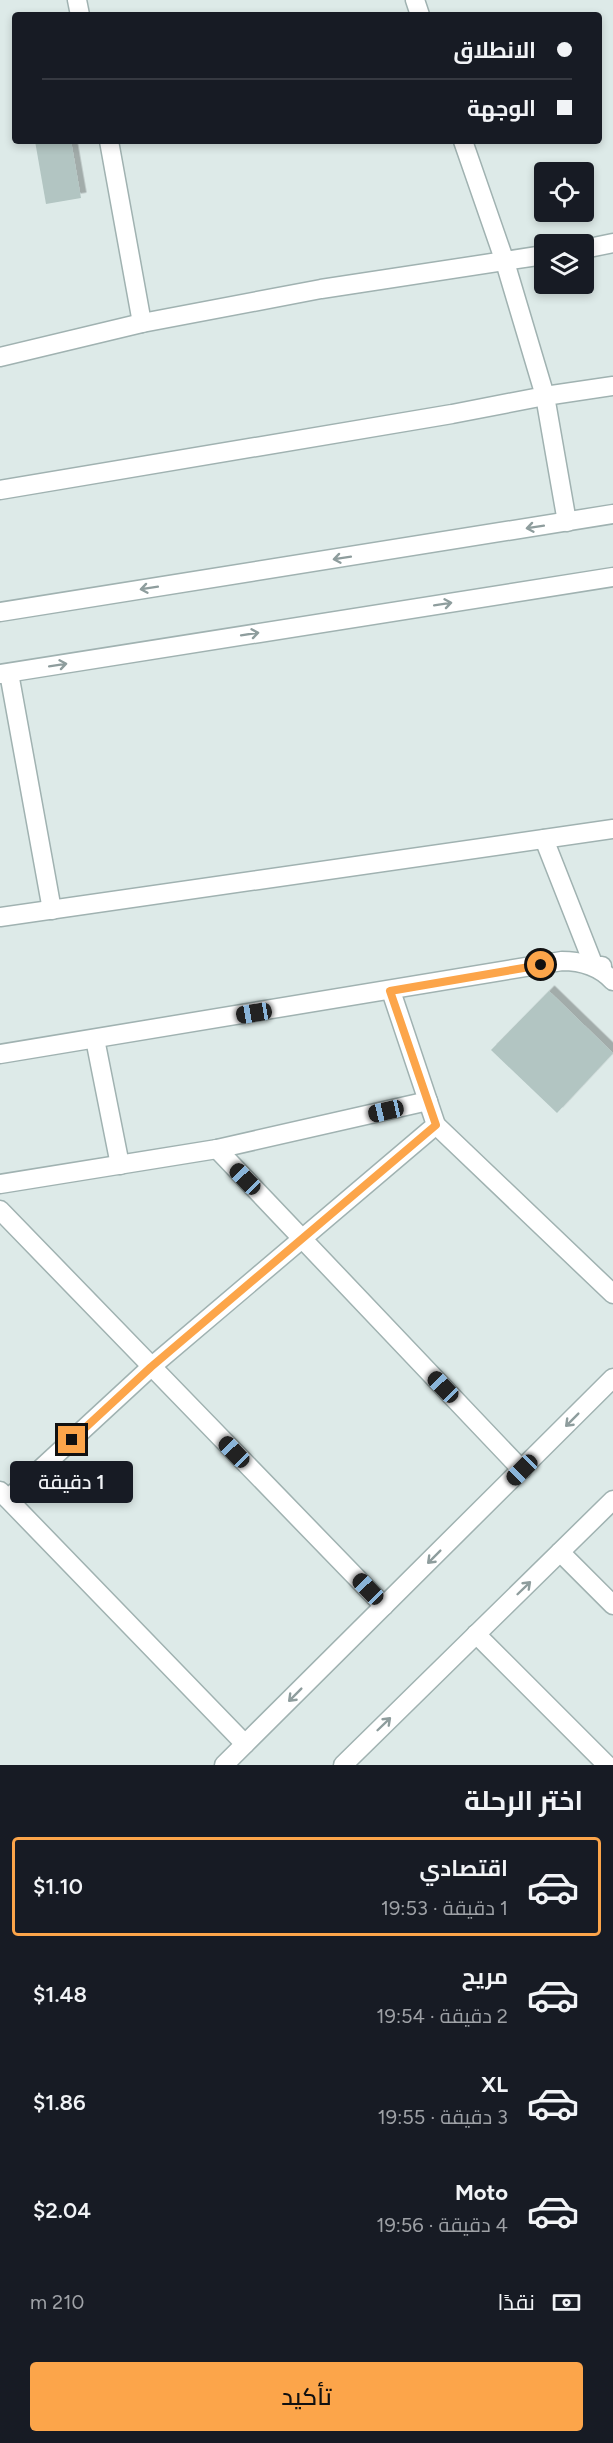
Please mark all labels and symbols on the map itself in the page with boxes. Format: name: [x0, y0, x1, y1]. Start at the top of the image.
one-way arrow: [525, 522, 545, 533]
one-way arrow: [333, 552, 352, 563]
one-way arrow: [140, 583, 160, 594]
one-way arrow: [433, 598, 452, 609]
one-way arrow: [240, 629, 260, 640]
one-way arrow: [47, 659, 67, 670]
route start: [527, 951, 554, 978]
car: [235, 1001, 273, 1025]
car: [366, 1098, 406, 1124]
car: [226, 1160, 264, 1198]
car: [424, 1368, 462, 1406]
one-way arrow: [564, 1412, 579, 1427]
route end: [58, 1426, 85, 1453]
car: [215, 1433, 253, 1471]
car: [503, 1451, 541, 1489]
callout: 1 دقيقة: [10, 1461, 134, 1503]
one-way arrow: [426, 1550, 441, 1565]
car: [349, 1570, 387, 1608]
one-way arrow: [516, 1580, 531, 1595]
one-way arrow: [287, 1687, 302, 1702]
one-way arrow: [377, 1717, 392, 1731]

